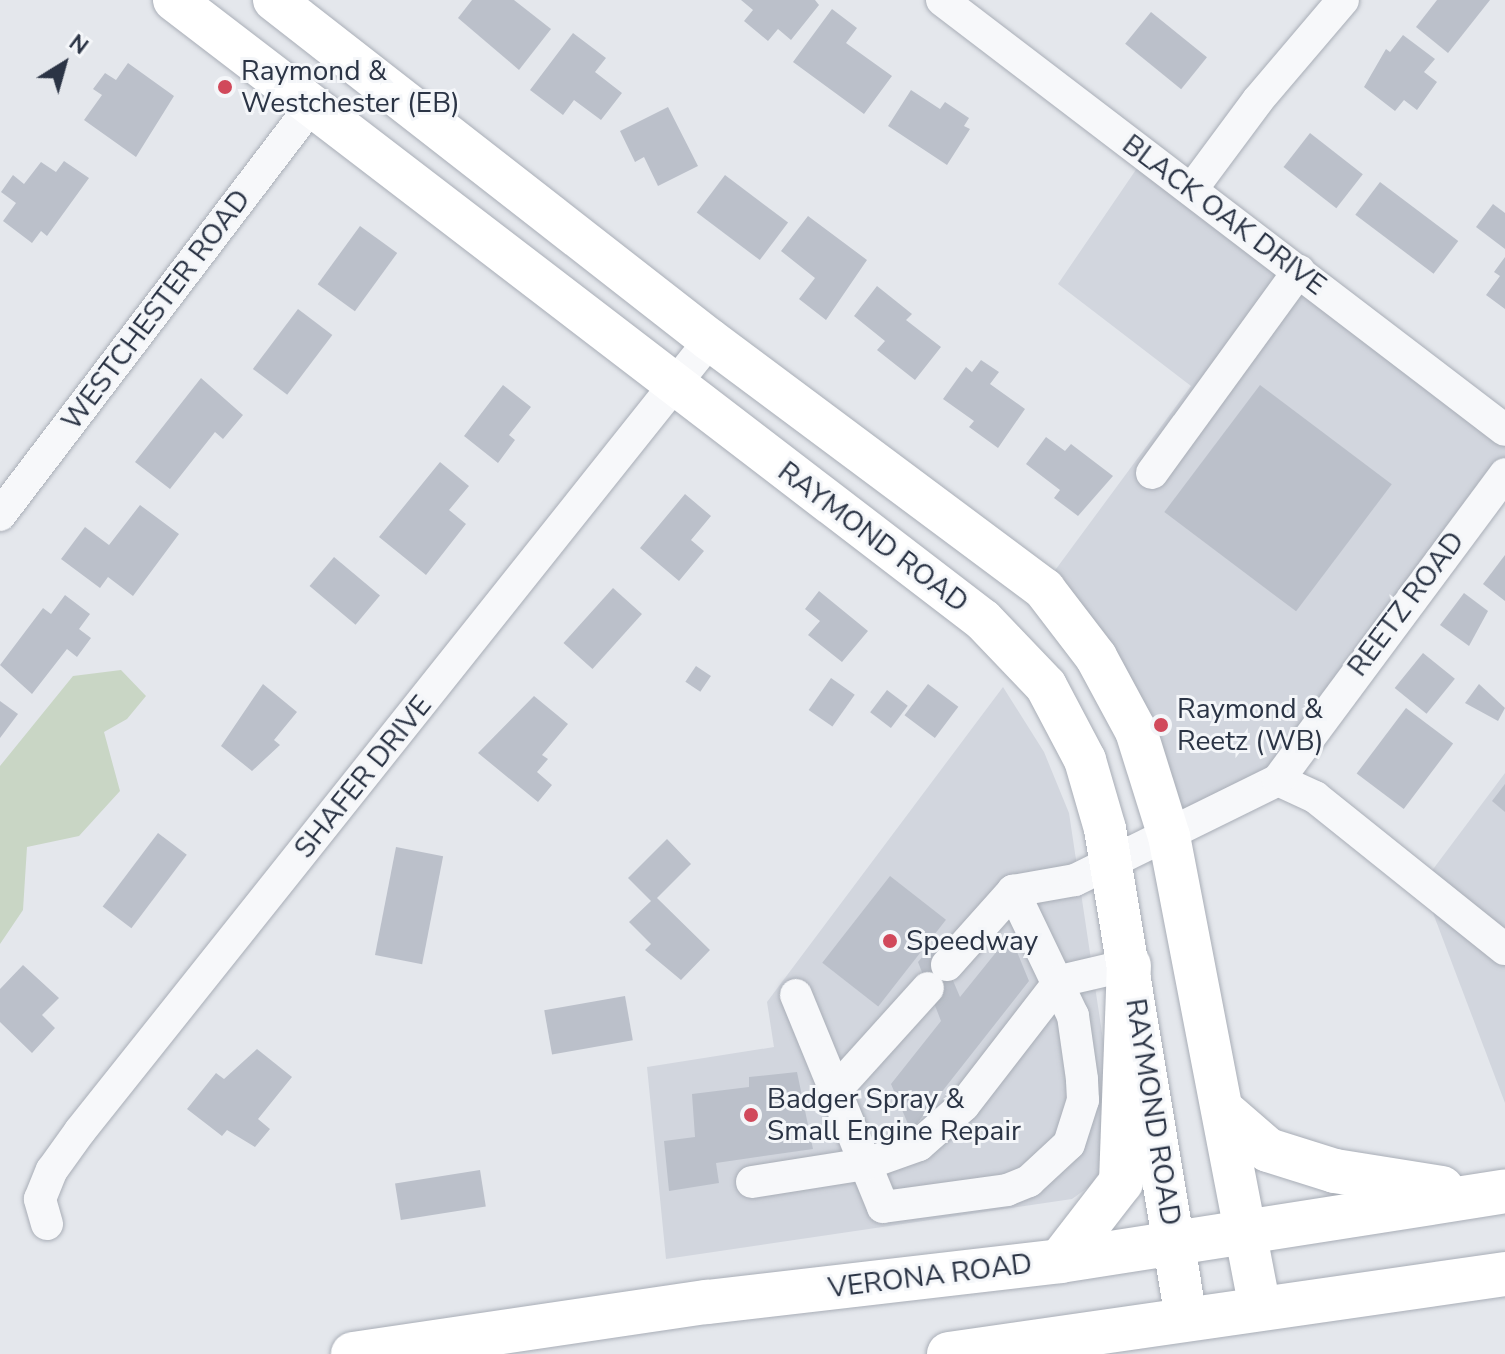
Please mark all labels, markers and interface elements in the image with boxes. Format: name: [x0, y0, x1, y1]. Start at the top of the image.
north arrow: [24, 24, 104, 104]
text: N: [63, 28, 94, 62]
place label: Raymond & Westchester (EB): [241, 54, 460, 120]
marker: Raymond & Westchester (EB): [216, 78, 234, 96]
street label: BLACK OAK DRIVE: [1116, 128, 1332, 302]
street label: WESTCHESTER ROAD: [55, 183, 257, 437]
street label: RAYMOND ROAD: [771, 455, 975, 619]
street label: REETZ ROAD: [1341, 525, 1471, 683]
street label: SHAFER DRIVE: [287, 689, 439, 865]
place label: Raymond & Reetz (WB): [1177, 692, 1324, 758]
marker: Raymond & Reetz (WB): [1152, 716, 1170, 734]
place label: Speedway: [906, 924, 1038, 958]
marker: Speedway: [881, 932, 899, 950]
street label: RAYMOND ROAD: [1118, 996, 1188, 1228]
place label: Badger Spray & Small Engine Repair: [767, 1082, 1021, 1148]
marker: Badger Spray & Small Engine Repair: [742, 1106, 760, 1124]
street label: VERONA ROAD: [826, 1247, 1034, 1305]

